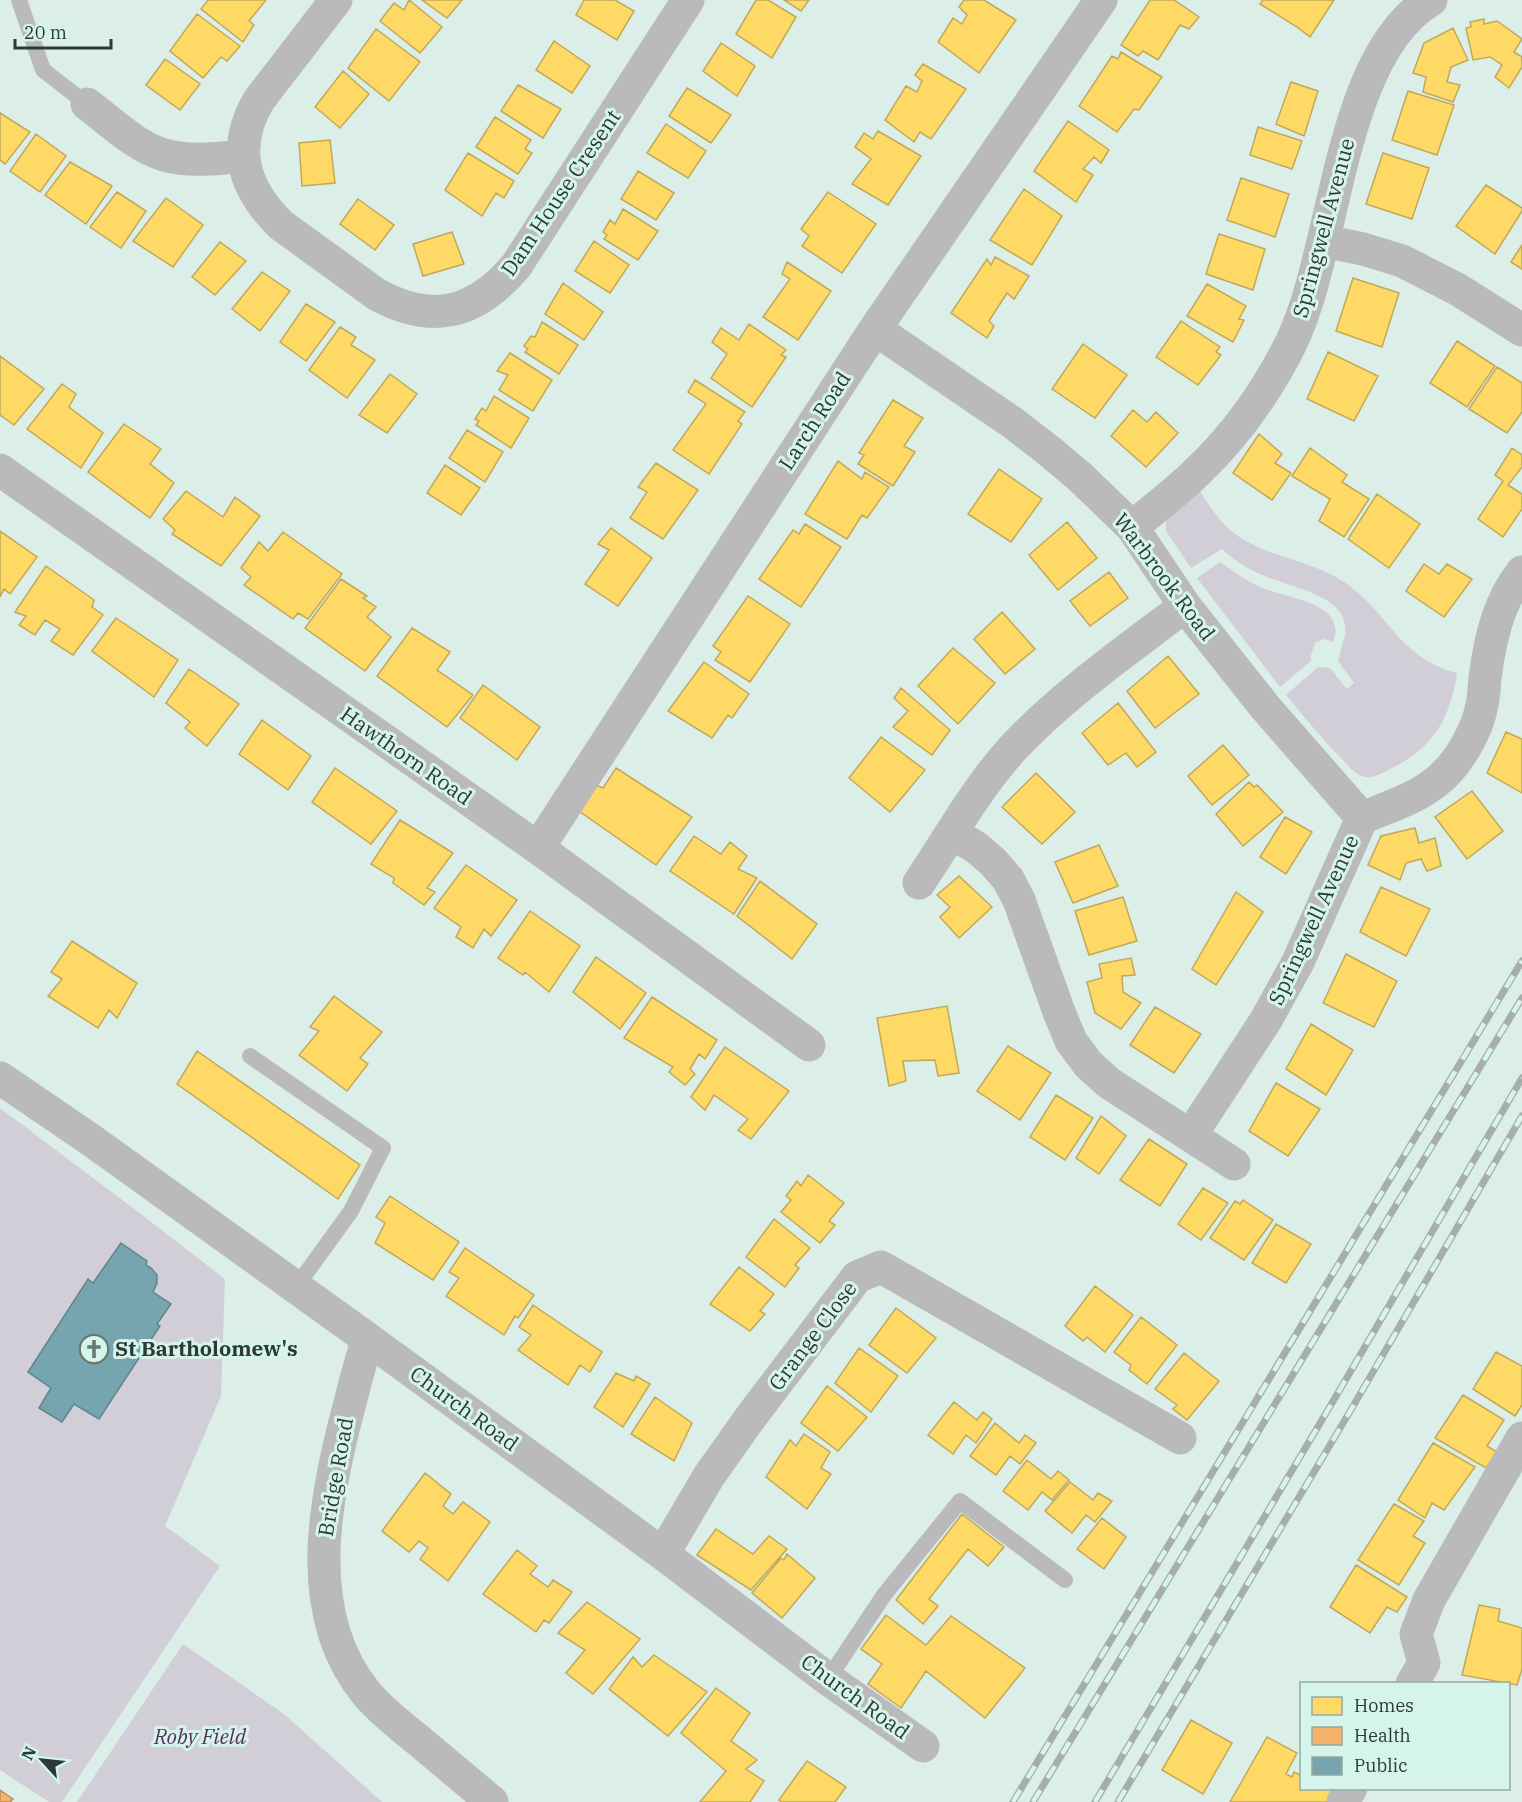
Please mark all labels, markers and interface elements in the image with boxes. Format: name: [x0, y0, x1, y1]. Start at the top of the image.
scale bar: [15, 12, 111, 50]
text: 20 m: [24, 21, 67, 44]
street label: Dam House Cresent: [494, 104, 626, 281]
street label: Springwell Avenue: [1286, 135, 1360, 321]
street label: Larch Road: [772, 366, 857, 475]
street label: Warbrook Road: [1108, 507, 1222, 646]
street label: Hawthorn Road: [335, 699, 478, 811]
street label: Springwell Avenue: [1261, 830, 1365, 1009]
street label: Grange Close: [762, 1275, 863, 1396]
church icon: St Bartholomew's: [78, 1333, 110, 1365]
place label: St Bartholomew's: [115, 1334, 298, 1362]
street label: Church Road: [405, 1359, 525, 1457]
street label: Bridge Road: [311, 1415, 359, 1538]
street label: Church Road: [796, 1647, 916, 1745]
legend: [1300, 1682, 1510, 1790]
text: Homes: [1354, 1694, 1414, 1717]
park label: Roby Field: [153, 1722, 247, 1750]
text: Health: [1354, 1724, 1411, 1747]
north arrow: [12, 1730, 72, 1790]
text: N: [17, 1743, 40, 1763]
text: Public: [1354, 1754, 1408, 1777]

